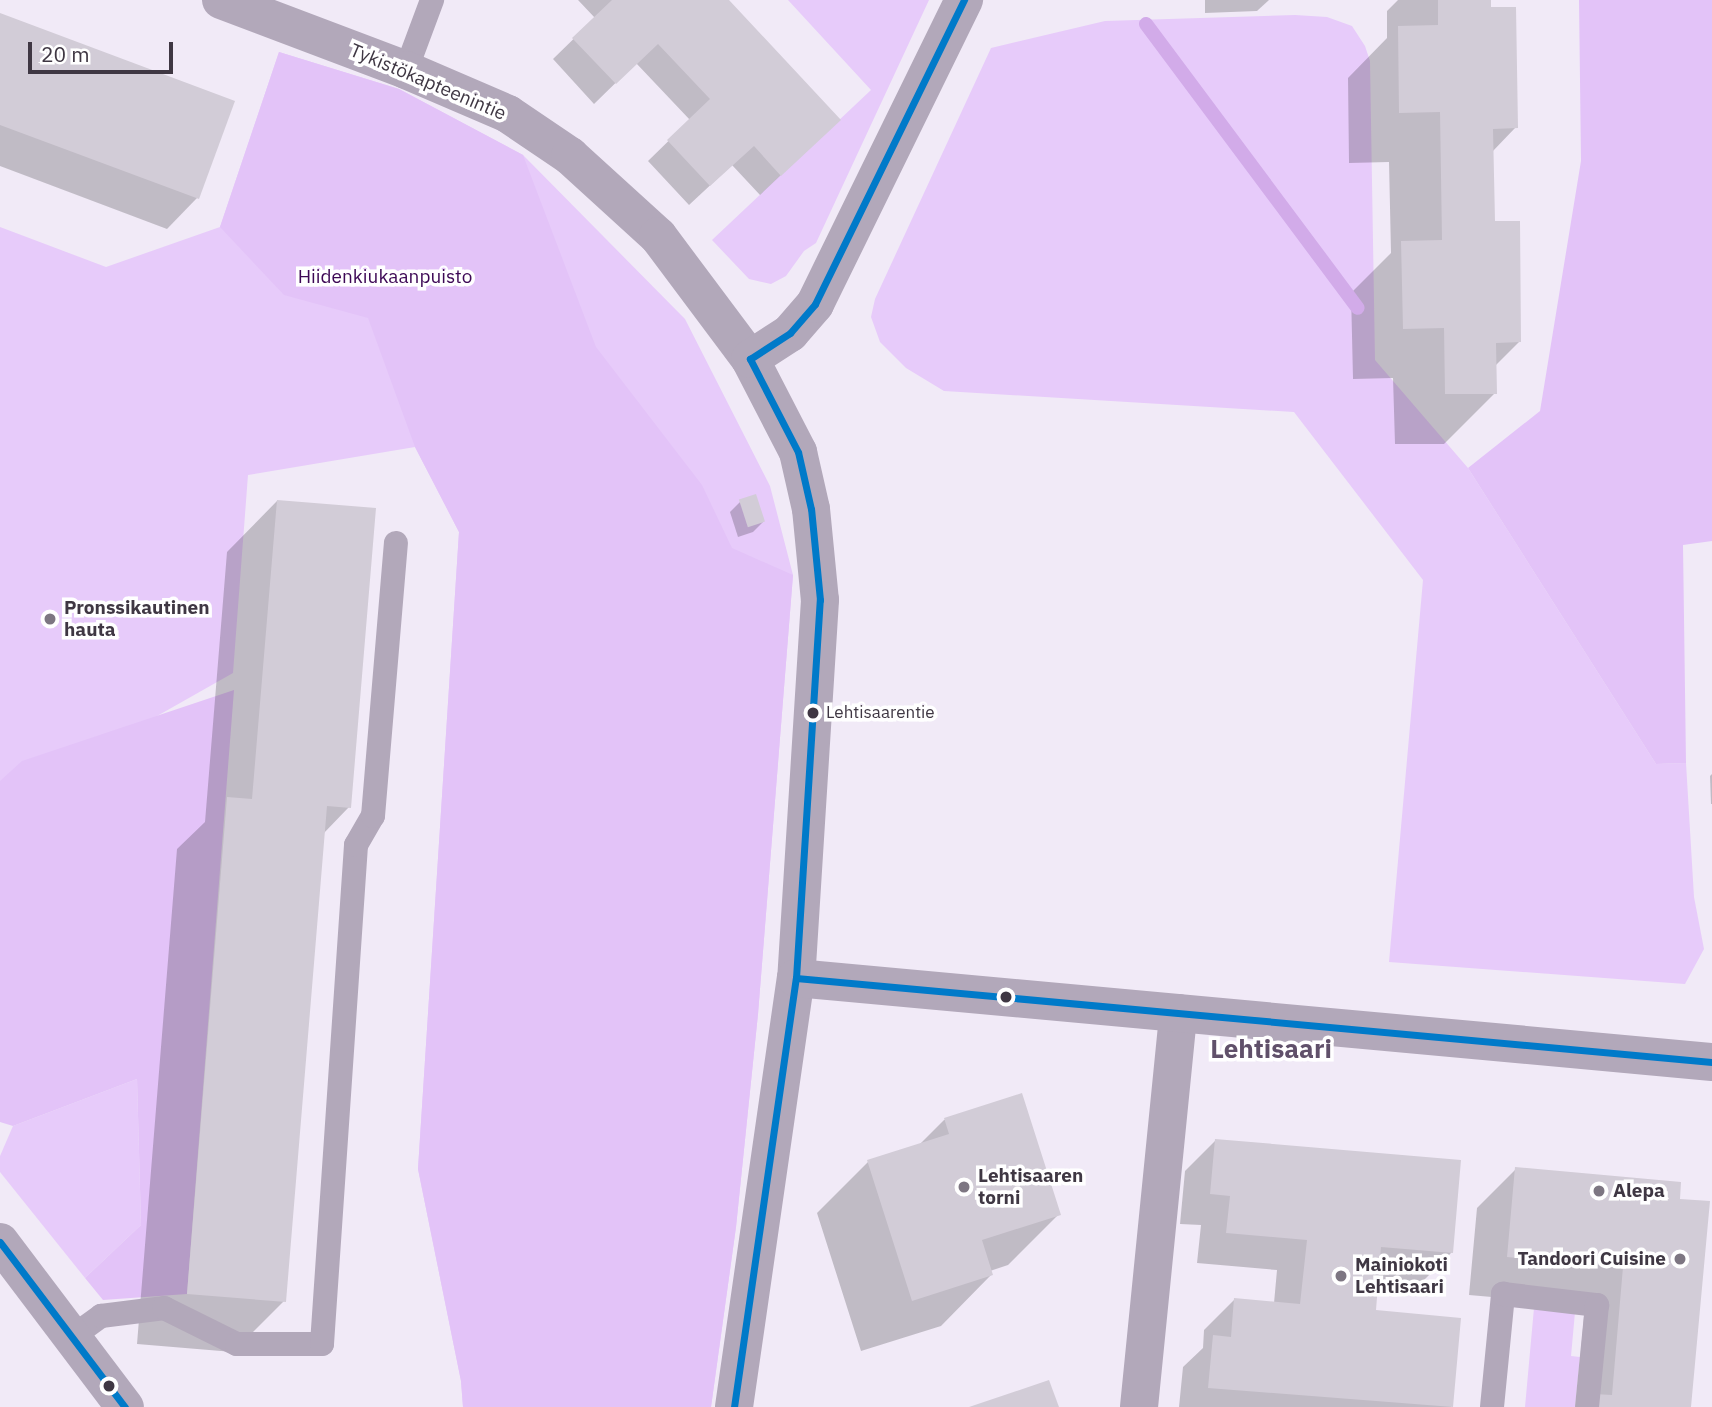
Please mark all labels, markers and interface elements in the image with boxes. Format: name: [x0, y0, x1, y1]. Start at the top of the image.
scale bar: [32, 28, 177, 72]
street label: Tykistökapteenintie: [347, 39, 509, 125]
text: 20 m: [41, 40, 90, 68]
park label: Hiidenkiukaanpuisto: [298, 266, 472, 288]
place label: Pronssikautinen hauta: [64, 597, 209, 641]
marker: Pronssikautinen hauta: [42, 611, 58, 627]
place label: Lehtisaarentie: [826, 703, 935, 723]
marker: Lehtisaarentie: [806, 706, 820, 720]
unlabelled marker: [999, 990, 1013, 1004]
district label: Lehtisaari: [1210, 1033, 1332, 1065]
place label: Lehtisaaren torni: [978, 1165, 1083, 1209]
marker: Lehtisaaren torni: [956, 1179, 972, 1195]
place label: Alepa: [1613, 1180, 1665, 1202]
marker: Alepa: [1591, 1183, 1607, 1199]
place label: Tandoori Cuisine: [1517, 1248, 1666, 1270]
marker: Tandoori Cuisine: [1672, 1251, 1688, 1267]
place label: Mainiokoti Lehtisaari: [1355, 1254, 1448, 1298]
marker: Mainiokoti Lehtisaari: [1333, 1268, 1349, 1284]
unlabelled marker: [102, 1379, 116, 1393]

